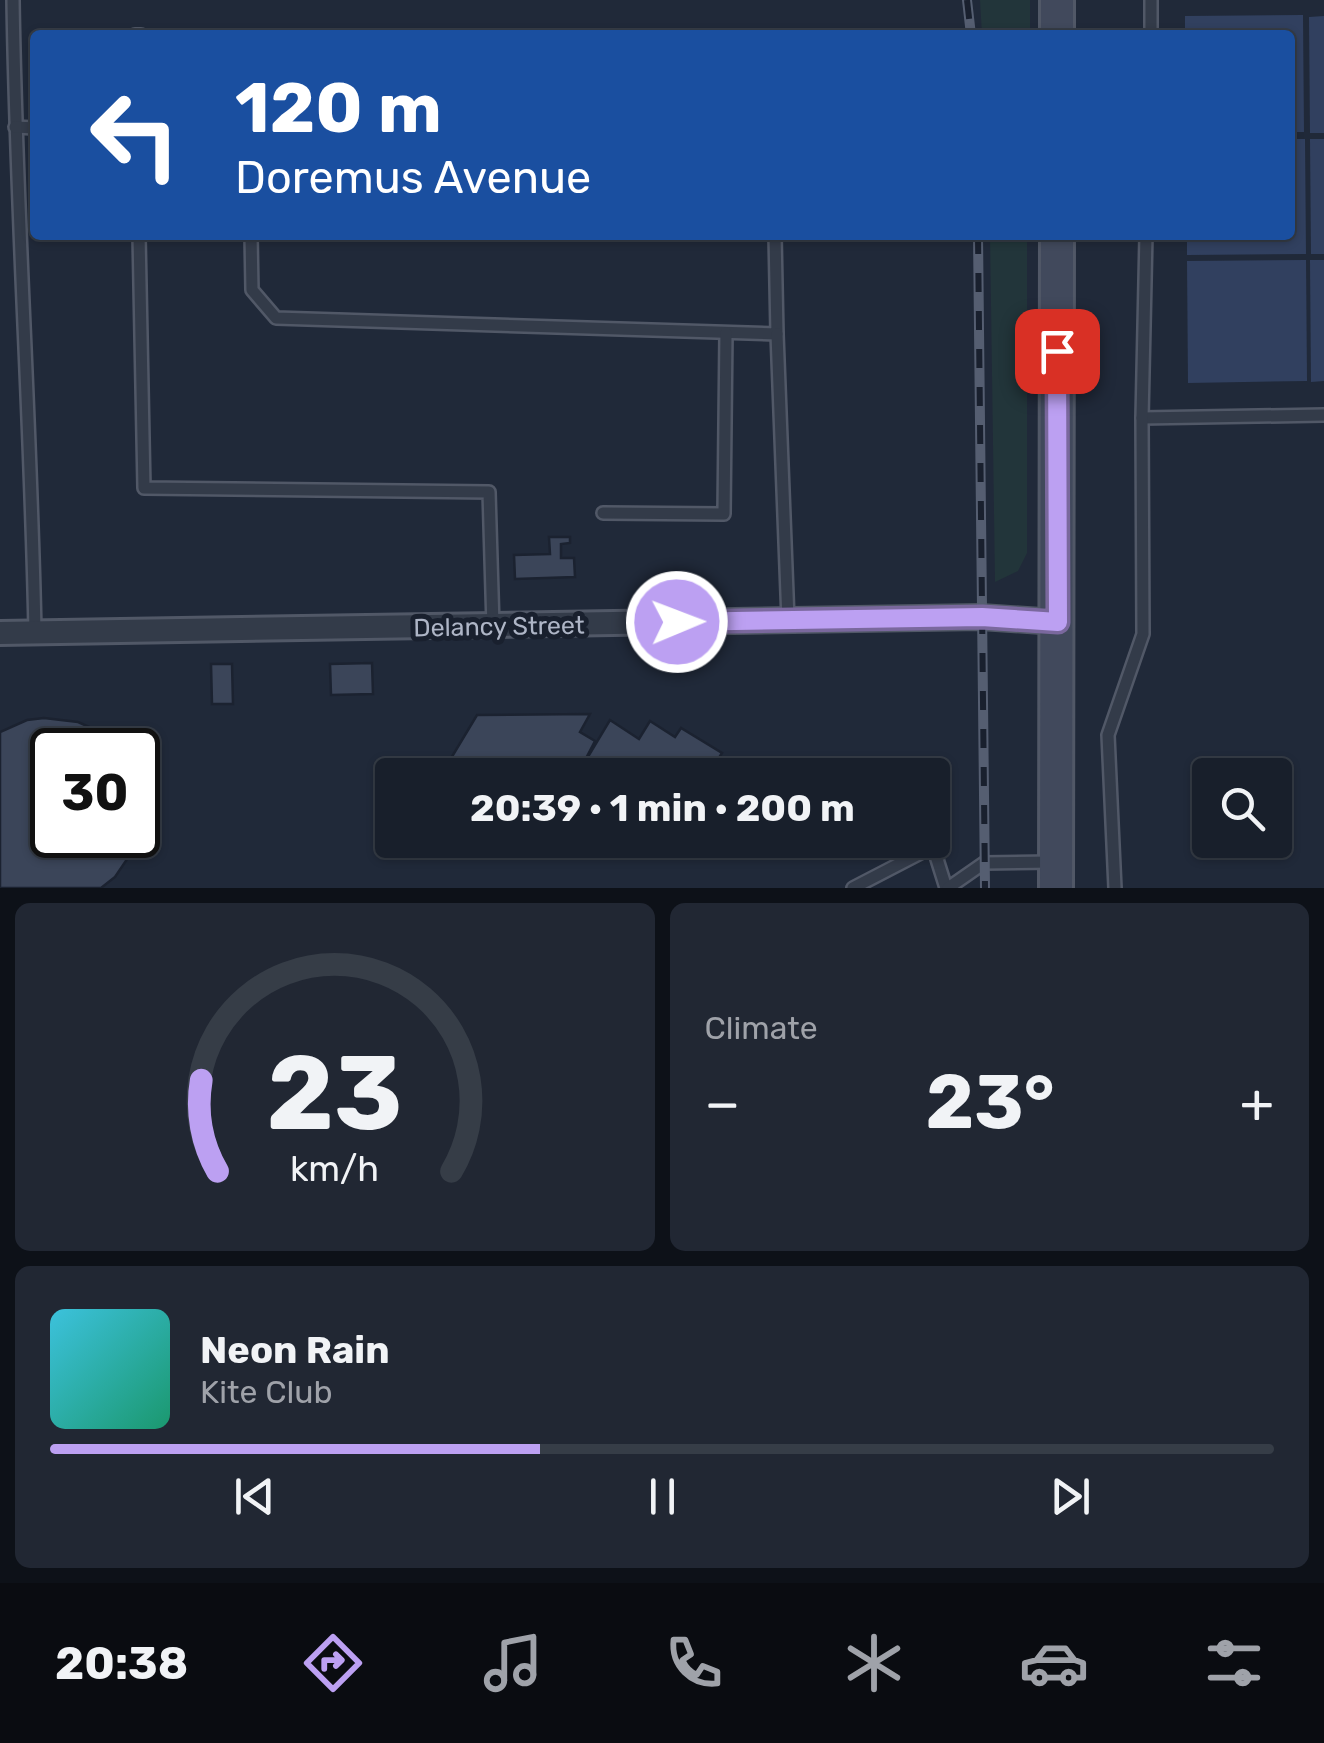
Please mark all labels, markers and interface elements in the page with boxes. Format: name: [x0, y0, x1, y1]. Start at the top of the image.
text: 120 m: [235, 67, 442, 150]
icon: left: [70, 70, 200, 200]
text: Doremus Avenue: [235, 151, 591, 204]
pin: [1015, 309, 1100, 394]
icon: arrive: [1030, 324, 1085, 379]
position arrow: [625, 570, 729, 674]
street label: Delancy Street: [413, 611, 585, 642]
speed limit sign: 30: [30, 728, 160, 858]
map controls: [1192, 758, 1292, 858]
button: search: [1192, 758, 1292, 858]
text: 20:39 · 1 min · 200 m: [470, 785, 855, 831]
text: Climate: [705, 1009, 818, 1047]
text: 23: [267, 1032, 403, 1155]
text: 23°: [925, 1058, 1055, 1147]
text: −: [705, 1071, 740, 1136]
text: +: [1240, 1071, 1274, 1136]
text: km/h: [290, 1148, 379, 1190]
text: Neon Rain: [200, 1327, 390, 1373]
text: Kite Club: [200, 1373, 333, 1411]
icon: previous: [227, 1469, 282, 1524]
icon: pause: [635, 1469, 690, 1524]
icon: next: [1043, 1469, 1098, 1524]
icon: directions: [298, 1628, 368, 1698]
icon: music: [478, 1628, 548, 1698]
icon: phone: [659, 1628, 729, 1698]
icon: climate: [839, 1628, 909, 1698]
icon: car: [1019, 1628, 1089, 1698]
icon: filters: [1199, 1628, 1269, 1698]
text: 20:38: [55, 1637, 188, 1690]

